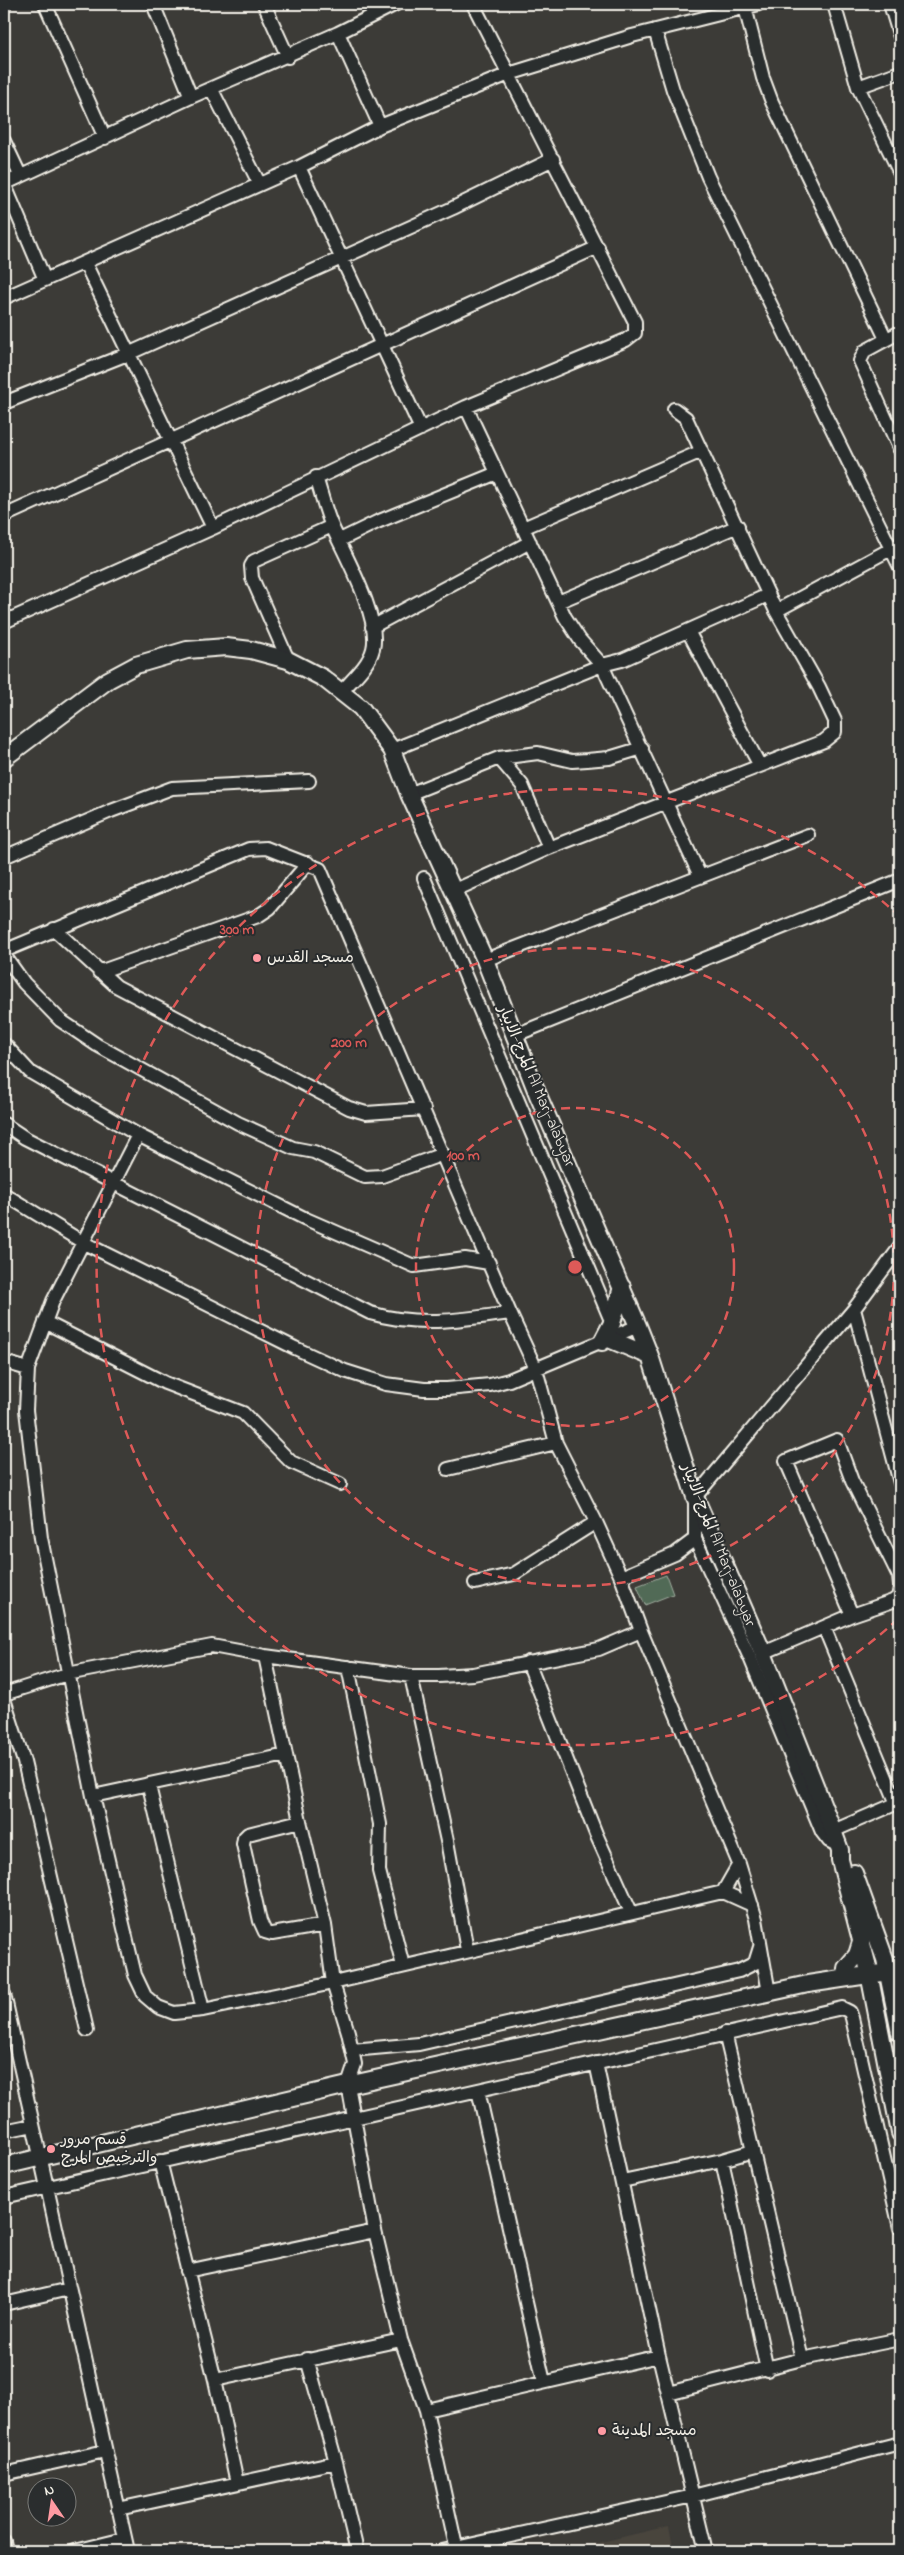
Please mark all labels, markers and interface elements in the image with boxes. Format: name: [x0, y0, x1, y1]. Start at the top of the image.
text: 300 m: [219, 919, 255, 941]
place label: مسجد القدس: [267, 946, 354, 970]
marker: مسجد القدس: [251, 952, 263, 964]
street label: المرج-الابيار Al Marj-alabyar: [490, 999, 581, 1171]
text: 200 m: [330, 1032, 367, 1054]
text: 100 m: [446, 1145, 480, 1167]
centre of rings: [566, 1258, 584, 1276]
street label: المرج-الابيار Al Marj-alabyar: [673, 1458, 762, 1630]
place label: قسم مرور والترخيص المرج: [59, 2128, 157, 2170]
marker: قسم مرور والترخيص المرج: [45, 2143, 57, 2155]
place label: مسجد المدينة: [612, 2419, 697, 2443]
marker: مسجد المدينة: [596, 2425, 608, 2437]
north arrow: [28, 2478, 78, 2528]
text: N: [42, 2480, 56, 2502]

